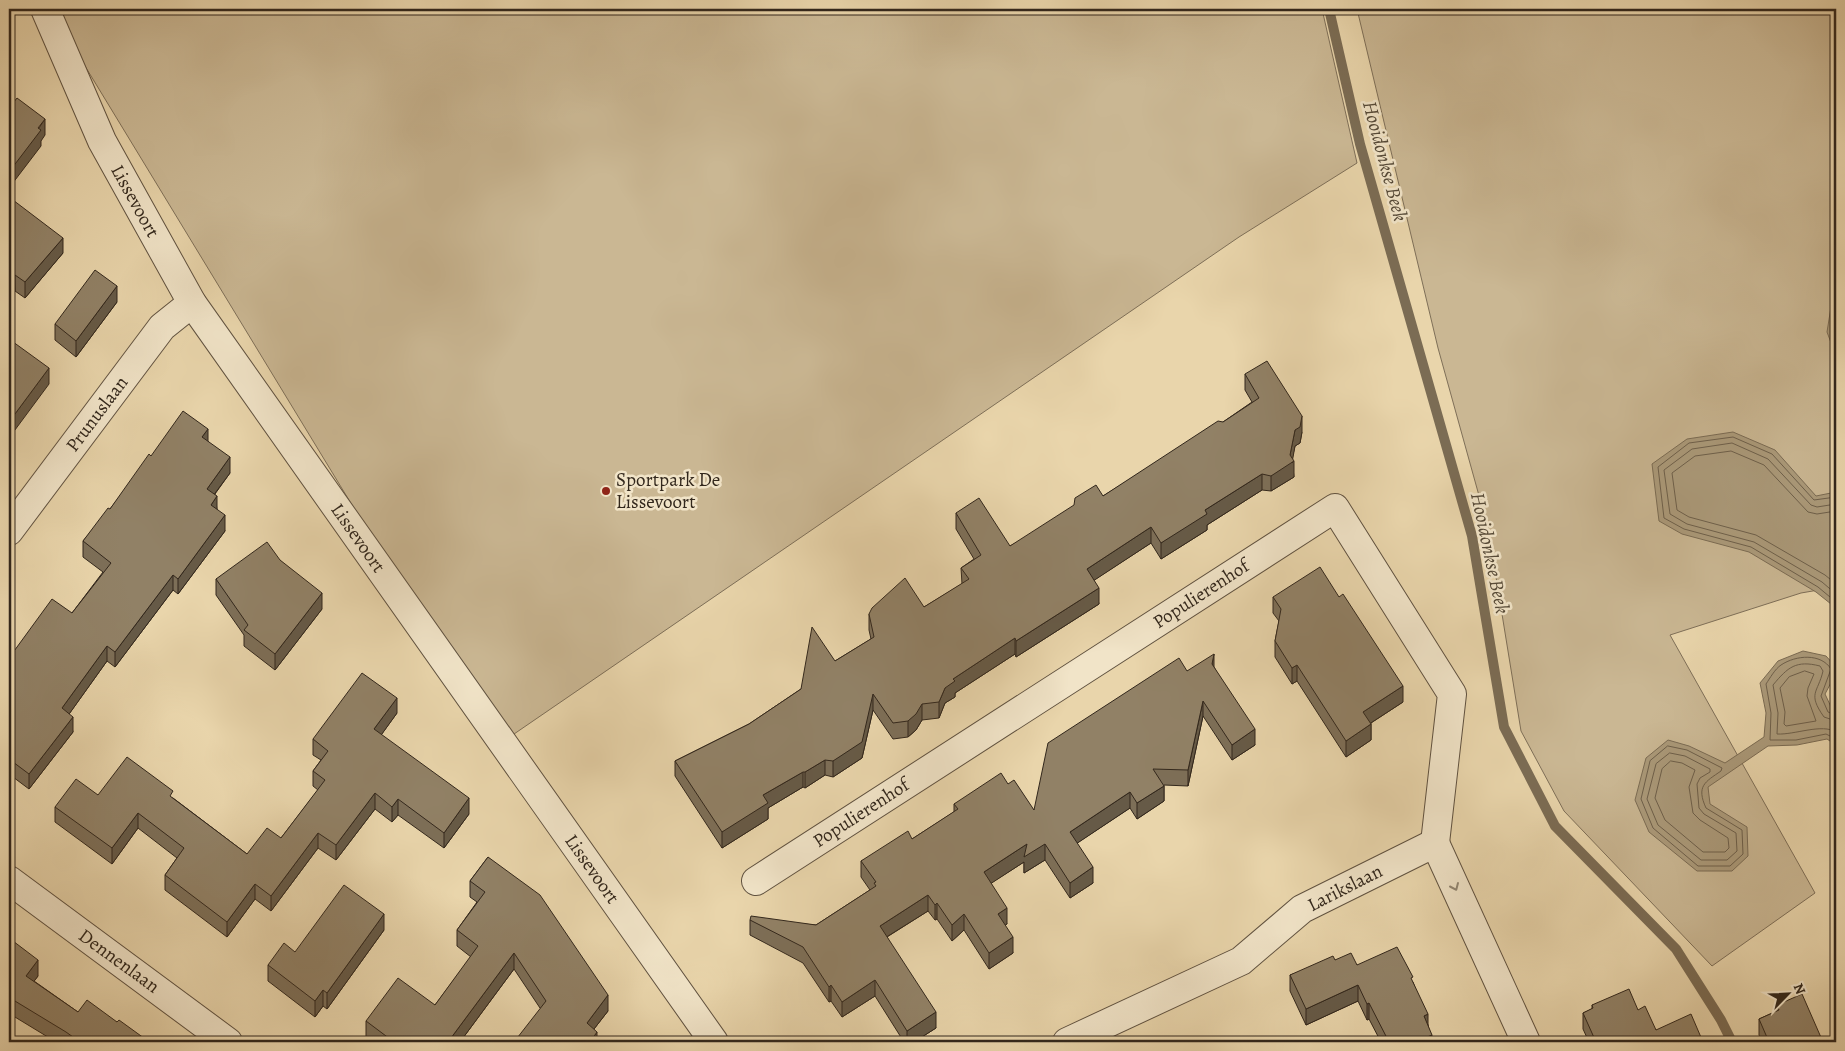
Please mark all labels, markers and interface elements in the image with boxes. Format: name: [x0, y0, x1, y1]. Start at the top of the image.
water label: Hooidonkse Beek: [1356, 98, 1414, 224]
street label: Lissevoort: [104, 160, 166, 242]
street label: Prunuslaan: [60, 371, 134, 457]
place label: Sportpark De Lissevoort: [616, 467, 720, 515]
marker: Sportpark De Lissevoort: [600, 485, 612, 497]
water label: Hooidonkse Beek: [1464, 490, 1516, 616]
street label: Lissevoort: [325, 498, 391, 578]
street label: Populierenhof: [1148, 552, 1256, 635]
street label: Populierenhof: [808, 771, 916, 854]
street label: Lissevoort: [559, 829, 625, 909]
street label: Larikslaan: [1303, 858, 1387, 918]
one-way arrow: [1449, 882, 1460, 891]
street label: Dennenlaan: [73, 923, 165, 999]
north arrow: [1762, 968, 1812, 1018]
text: N: [1789, 980, 1810, 997]

